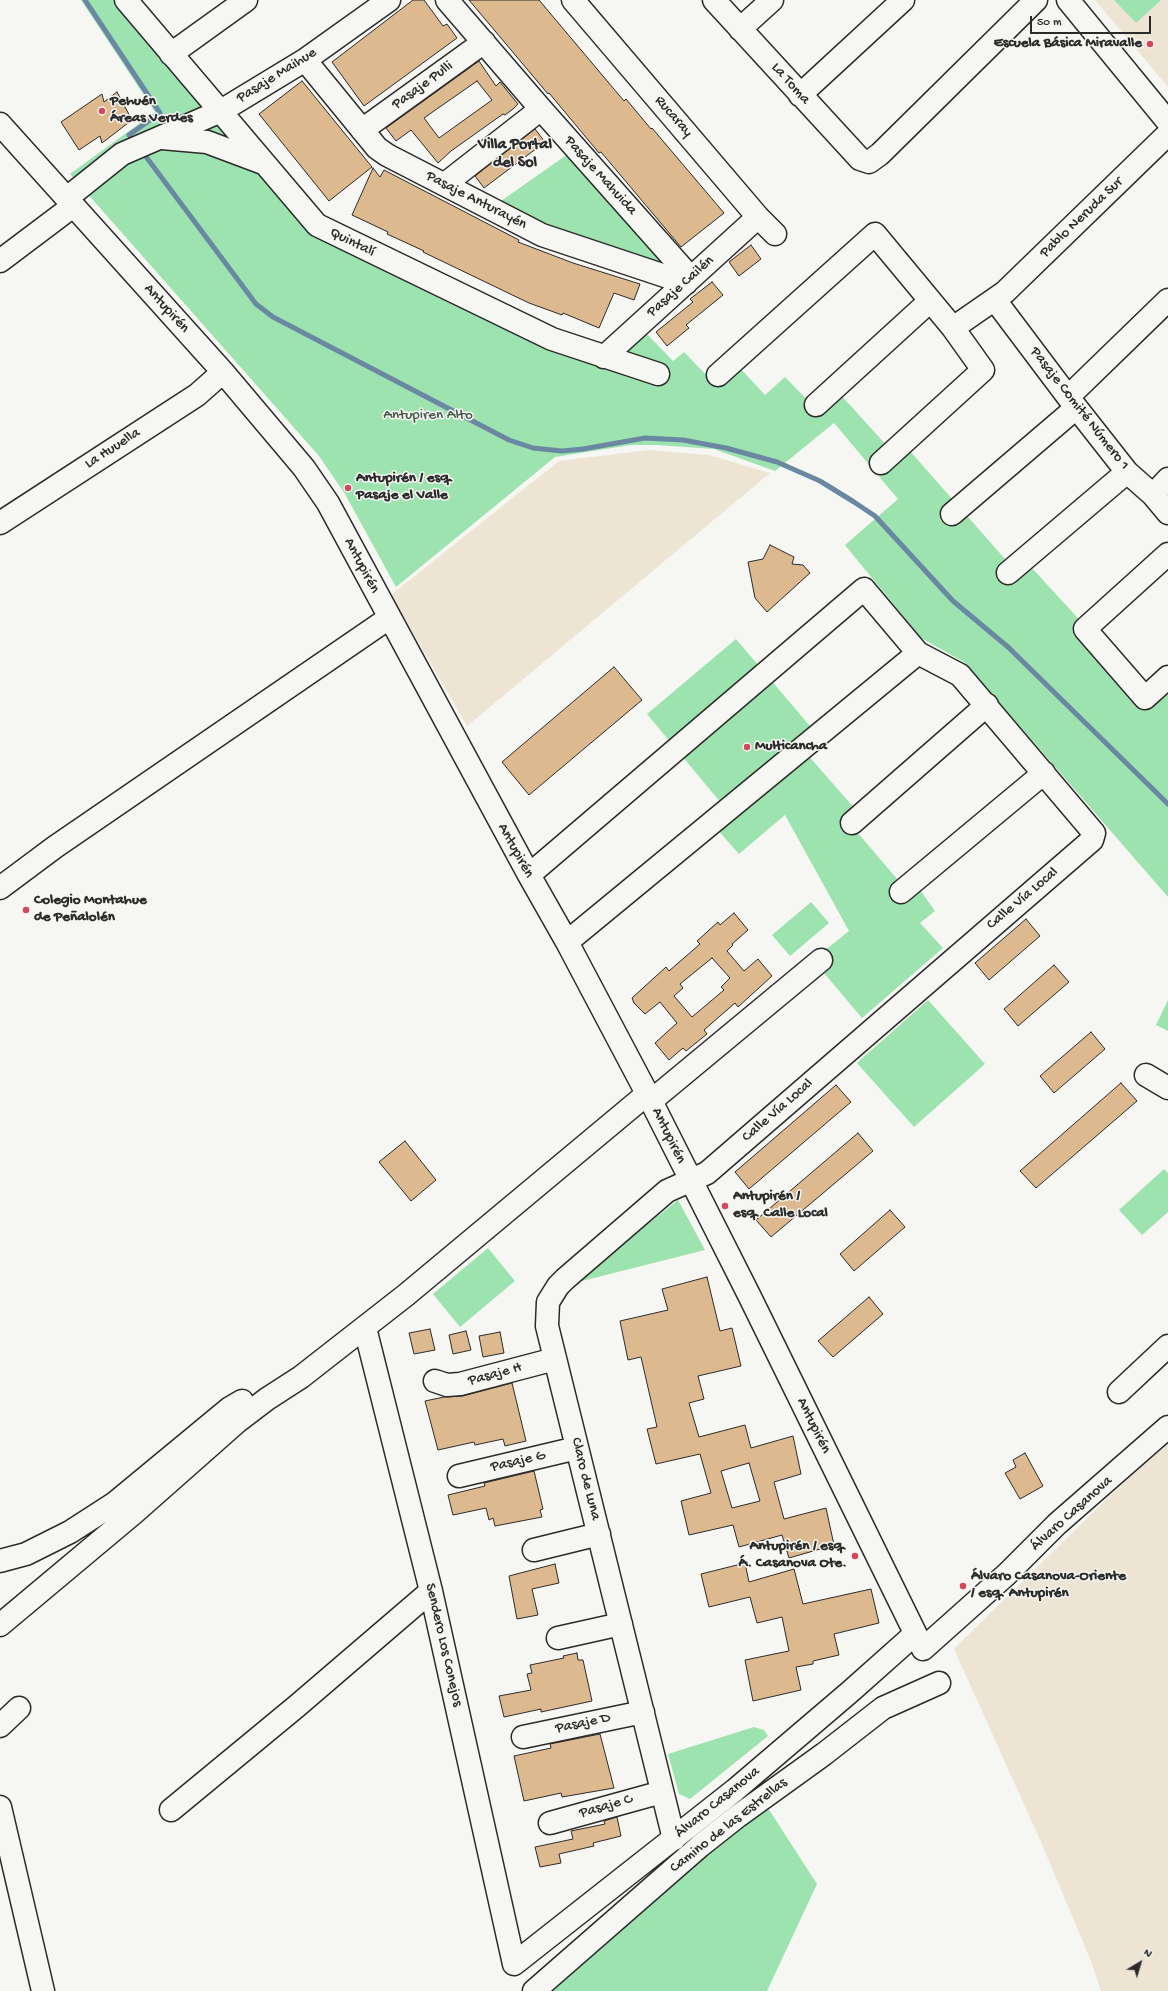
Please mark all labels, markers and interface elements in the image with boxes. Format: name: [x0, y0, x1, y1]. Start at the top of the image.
scale bar: [1032, 8, 1153, 34]
text: 50 m: [1037, 16, 1062, 30]
place label: Escuela Básica Miravalle: [994, 35, 1142, 53]
marker: Escuela Básica Miravalle: [1145, 39, 1155, 49]
street label: Pasaje Maihue: [234, 44, 320, 108]
street label: Pasaje Pulli: [389, 58, 457, 114]
street label: La Toma: [767, 59, 813, 109]
street label: Rucaray: [650, 92, 696, 142]
place label: Pehuén Áreas Verdes: [110, 93, 193, 128]
marker: Pehuén Áreas Verdes: [97, 106, 107, 116]
street label: Pasaje Mahuida: [560, 133, 640, 219]
district label: Villa Portal del Sol: [478, 136, 552, 174]
street label: Pasaje Anturayén: [422, 168, 530, 234]
street label: Pablo Neruda Sur: [1037, 174, 1127, 262]
street label: Quintalí: [326, 224, 378, 262]
street label: Pasaje Cailén: [644, 252, 718, 322]
street label: Antupirén: [139, 281, 193, 337]
street label: Pasaje Comité Número 1: [1025, 344, 1133, 474]
park label: Antupiren Alto: [383, 407, 473, 425]
street label: La Huuella: [82, 424, 144, 474]
place label: Antupirén / esq. Pasaje el Valle: [356, 470, 454, 505]
marker: Antupirén / esq. Pasaje el Valle: [343, 483, 353, 493]
street label: Antupirén: [339, 535, 383, 597]
place label: Multicancha: [755, 738, 827, 756]
marker: Multicancha: [742, 742, 752, 752]
street label: Antupirén: [493, 820, 537, 882]
street label: Calle Vía Local: [984, 864, 1062, 934]
place label: Colegio Montahue de Peñalolén: [34, 892, 147, 927]
marker: Colegio Montahue de Peñalolén: [21, 905, 31, 915]
street label: Calle Vía Local: [739, 1075, 817, 1147]
street label: Antupirén: [647, 1105, 689, 1167]
place label: Antupirén / esq. Calle Local: [733, 1188, 828, 1223]
marker: Antupirén / esq. Calle Local: [720, 1201, 730, 1211]
street label: Pasaje H: [466, 1359, 524, 1391]
street label: Antupirén: [792, 1395, 834, 1457]
street label: Claro de Luna: [566, 1436, 604, 1522]
street label: Pasaje G: [489, 1447, 547, 1477]
street label: Álvaro Casanova: [1027, 1473, 1117, 1555]
place label: Antupirén / esq. Á. Casanova Ote.: [739, 1538, 847, 1573]
marker: Antupirén / esq. Á. Casanova Ote.: [850, 1551, 860, 1561]
place label: Álvaro Casanova-Oriente / esq. Antupirén: [971, 1568, 1126, 1603]
marker: Álvaro Casanova-Oriente / esq. Antupirén: [958, 1581, 968, 1591]
street label: Sendero Los Conejos: [420, 1582, 466, 1708]
street label: Pasaje D: [554, 1709, 612, 1739]
street label: Álvaro Casanova: [672, 1763, 764, 1843]
street label: Camino de las Estrellas: [667, 1775, 791, 1877]
street label: Pasaje C: [577, 1791, 635, 1823]
north arrow: [1120, 1943, 1160, 1983]
text: N: [1141, 1947, 1154, 1960]

